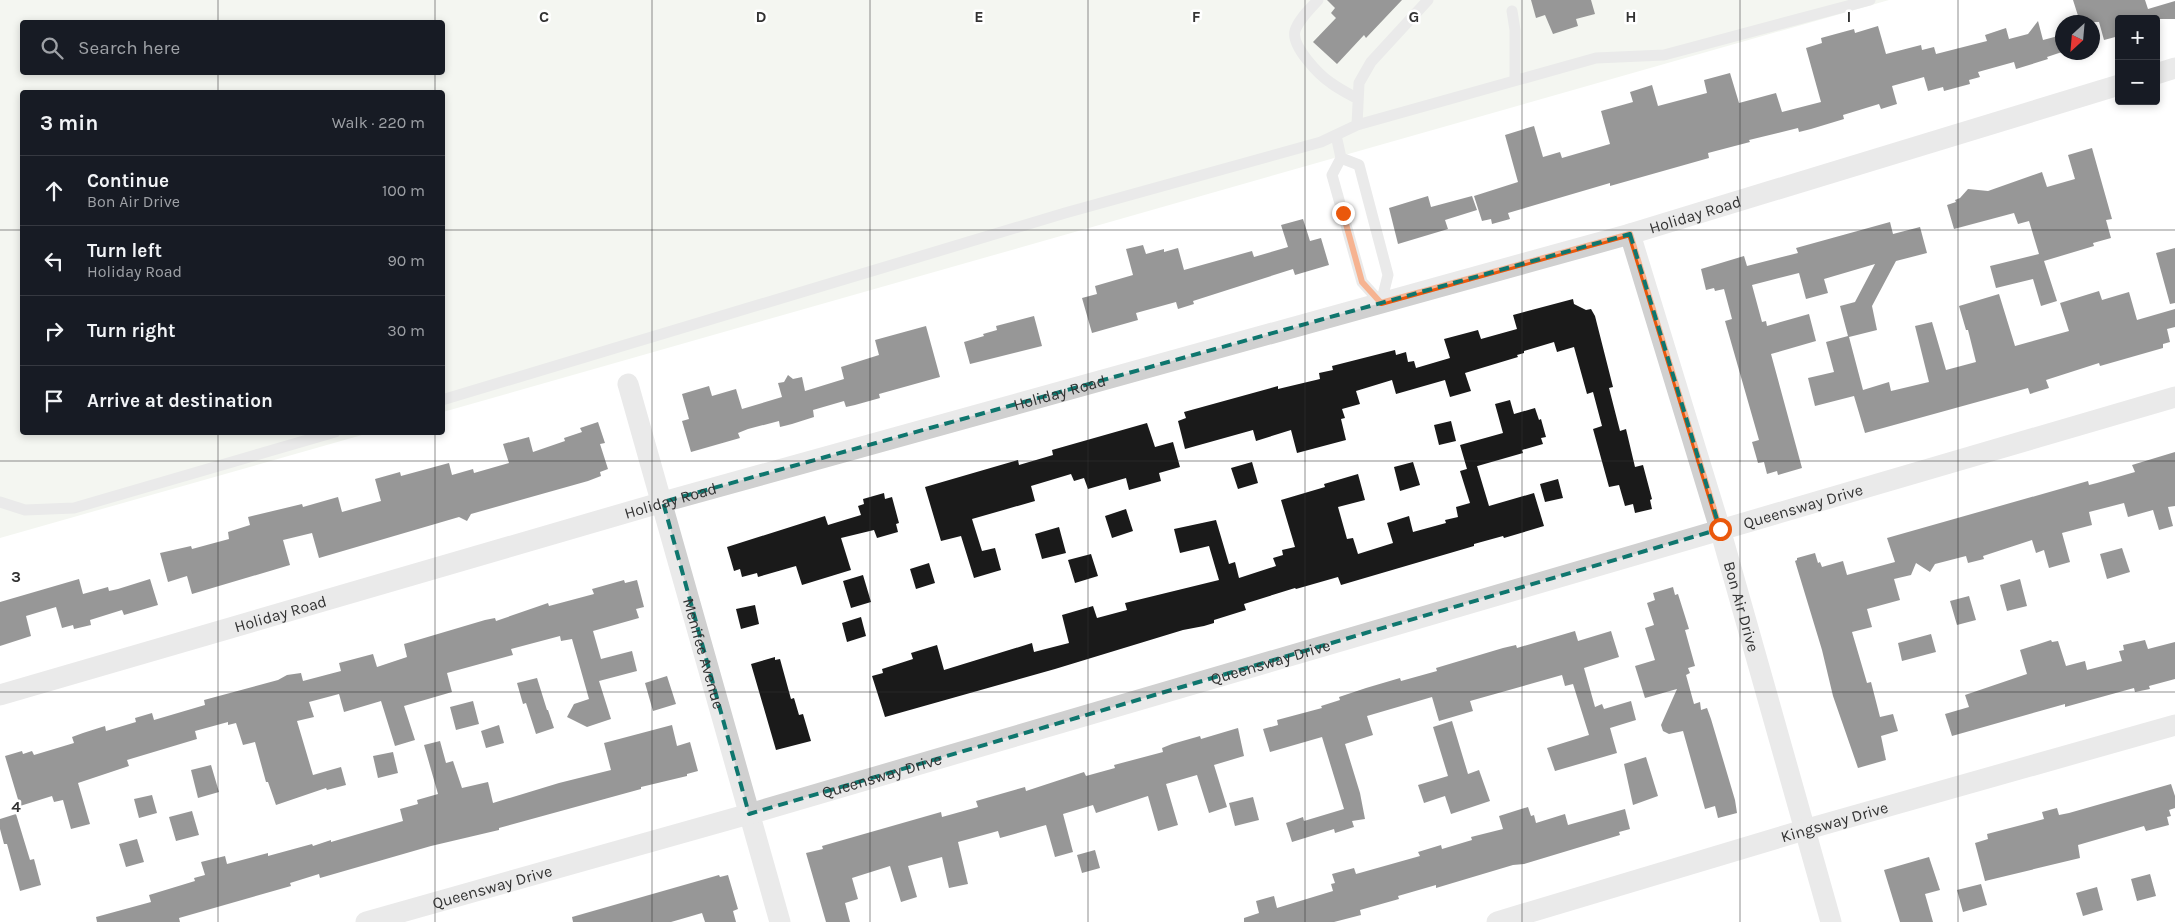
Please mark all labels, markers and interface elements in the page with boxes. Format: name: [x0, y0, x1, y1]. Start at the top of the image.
text: C: [539, 7, 549, 26]
text: D: [756, 7, 767, 26]
text: E: [974, 7, 984, 26]
text: F: [1192, 7, 1201, 26]
text: G: [1409, 7, 1419, 26]
text: H: [1625, 7, 1637, 26]
text: I: [1847, 7, 1851, 26]
north arrow: [2055, 15, 2100, 60]
map controls: [2115, 15, 2160, 105]
button: +: [2115, 15, 2160, 60]
search box: [20, 20, 445, 75]
icon: search: [38, 34, 66, 62]
text: Search here: [78, 37, 180, 59]
button: −: [2115, 60, 2160, 105]
text: 3 min: [40, 111, 98, 135]
text: Walk · 220 m: [332, 113, 425, 132]
text: Continue: [87, 170, 169, 192]
icon: ahead: [40, 177, 68, 205]
text: 100 m: [382, 181, 425, 200]
text: Bon Air Drive: [87, 192, 180, 211]
street label: Holiday Road: [1647, 192, 1743, 238]
route end: [1332, 202, 1355, 225]
text: Turn left: [87, 240, 162, 262]
icon: left: [40, 247, 68, 275]
text: 90 m: [387, 251, 425, 270]
text: Holiday Road: [87, 262, 182, 281]
icon: right: [40, 317, 68, 345]
text: Turn right: [87, 320, 176, 342]
text: 30 m: [387, 321, 425, 340]
street label: Holiday Road: [1011, 371, 1108, 414]
icon: arrive: [40, 387, 68, 415]
text: Arrive at destination: [87, 390, 273, 412]
street label: Holiday Road: [622, 479, 719, 523]
street label: Queensway Drive: [1741, 480, 1865, 533]
route start: [1709, 518, 1732, 541]
street label: Bon Air Drive: [1720, 559, 1763, 654]
text: 3: [11, 567, 21, 586]
street label: Holiday Road: [232, 591, 329, 636]
street label: Menifee Avenue: [679, 596, 728, 711]
street label: Queensway Drive: [1208, 636, 1332, 689]
street label: Queensway Drive: [820, 749, 944, 802]
text: 4: [11, 797, 21, 816]
street label: Kingsway Drive: [1779, 798, 1890, 846]
street label: Queensway Drive: [430, 861, 554, 913]

